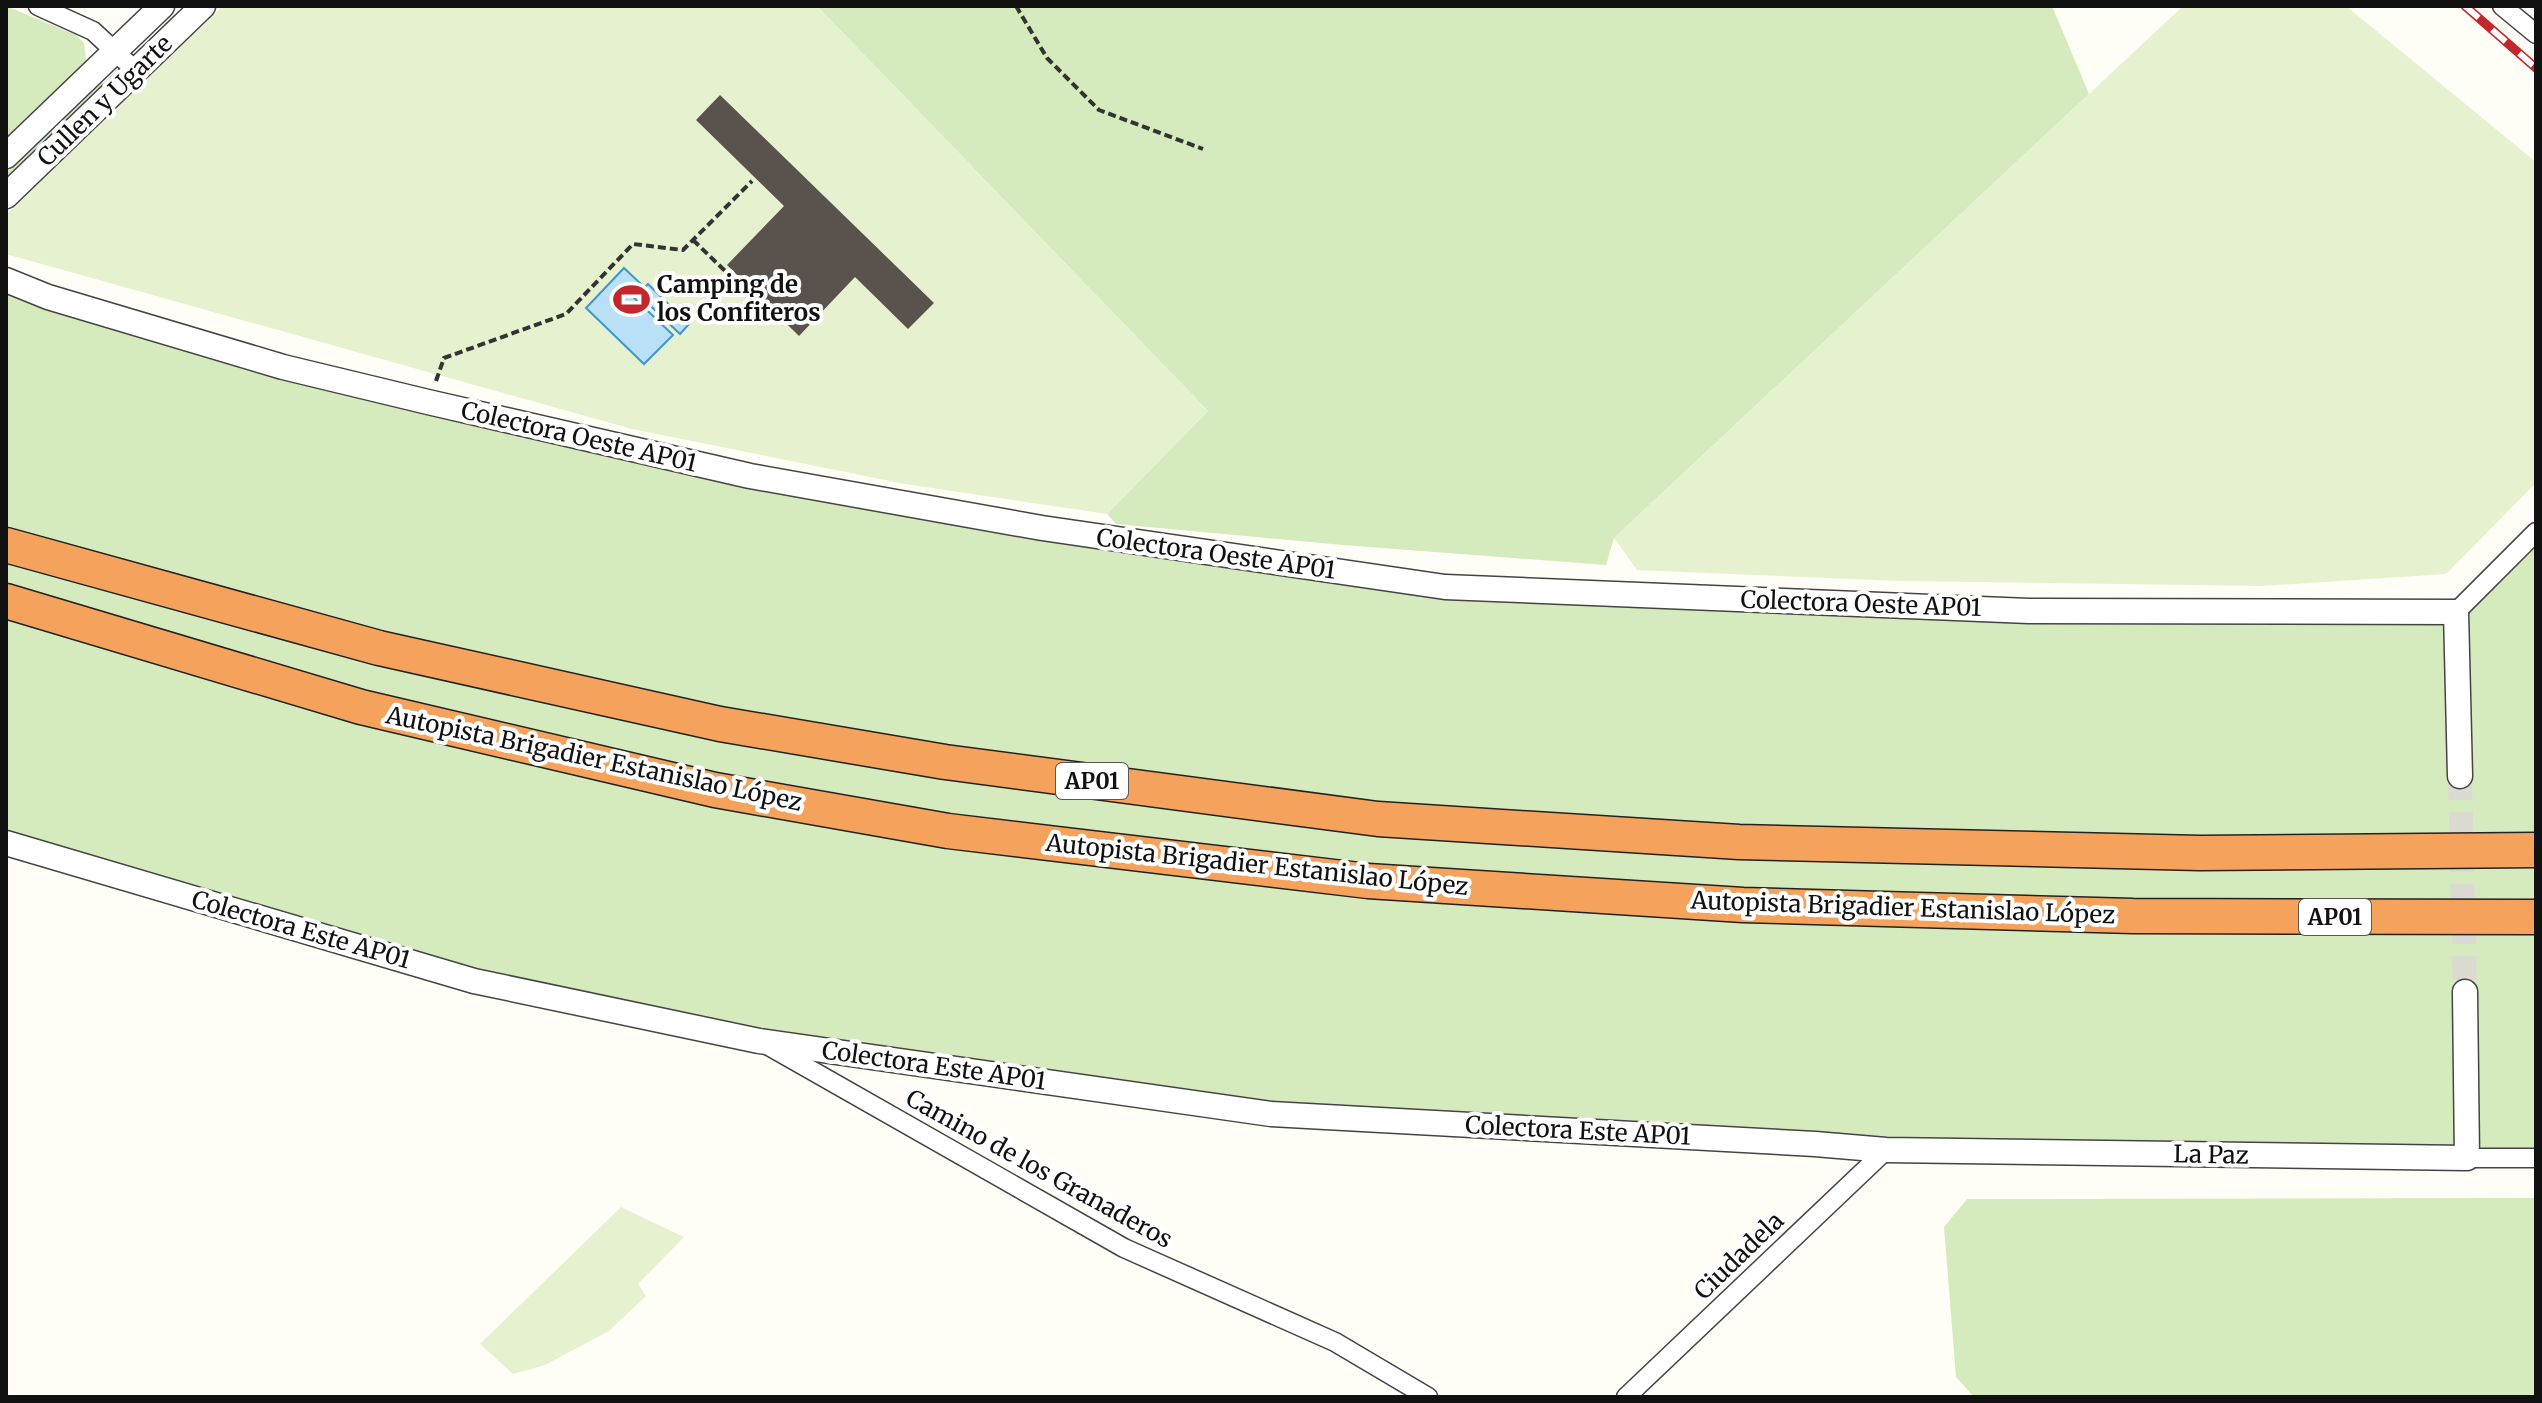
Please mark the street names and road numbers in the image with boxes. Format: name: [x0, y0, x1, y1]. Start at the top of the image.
street label: Cullen y Ugarte: [31, 28, 179, 173]
street label: Colectora Oeste AP01: [458, 394, 700, 479]
street label: Colectora Oeste AP01: [1095, 521, 1338, 586]
street label: Colectora Oeste AP01: [1740, 584, 1982, 623]
street label: Autopista Brigadier Estanislao López: [382, 699, 805, 818]
road number: AP01: [1056, 763, 1128, 799]
street label: Autopista Brigadier Estanislao López: [1043, 827, 1470, 902]
street label: Colectora Este AP01: [188, 883, 414, 976]
street label: Autopista Brigadier Estanislao López: [1689, 885, 2116, 930]
road number: AP01: [2299, 899, 2371, 935]
street label: Colectora Este AP01: [820, 1034, 1048, 1097]
street label: Camino de los Granaderos: [901, 1082, 1178, 1255]
street label: Colectora Este AP01: [1464, 1109, 1692, 1152]
street label: La Paz: [2173, 1138, 2249, 1171]
street label: Ciudadela: [1687, 1205, 1790, 1306]

